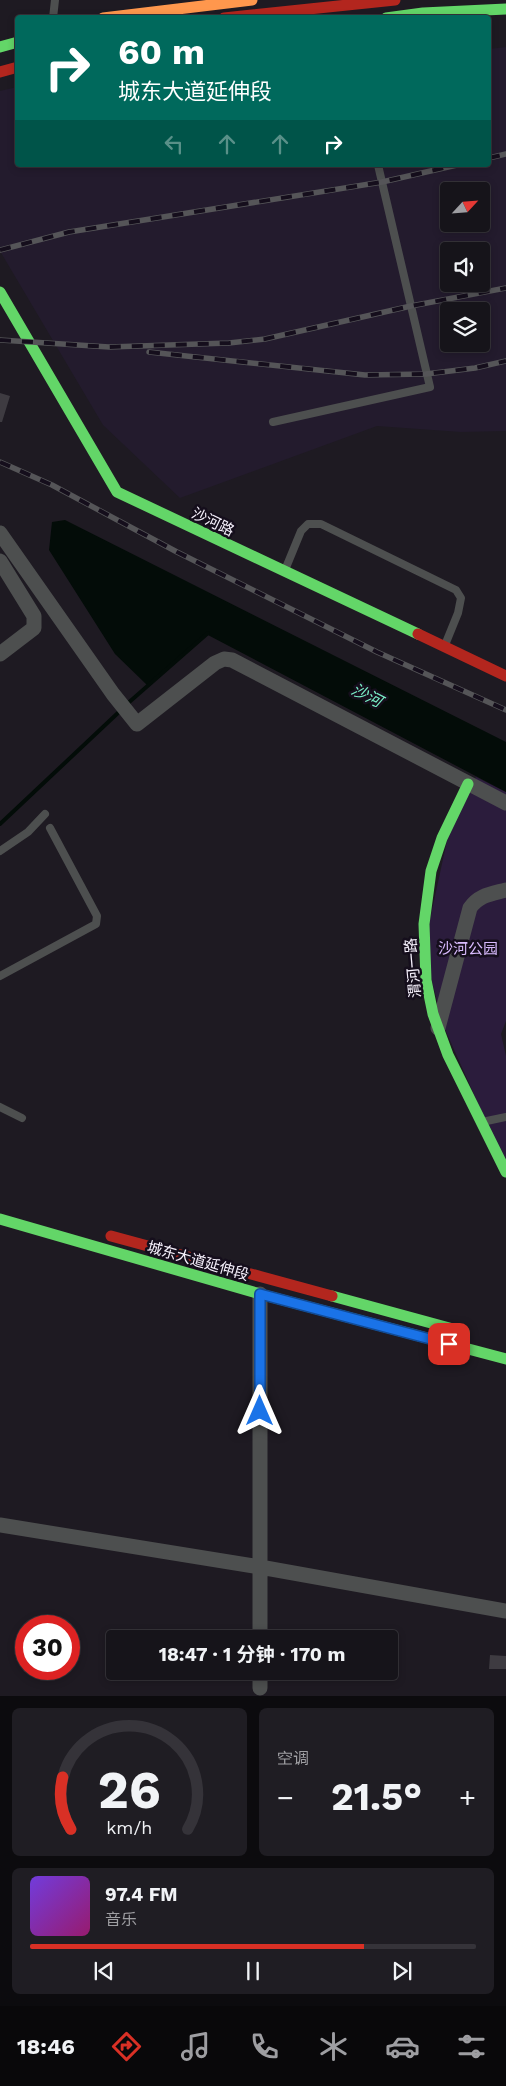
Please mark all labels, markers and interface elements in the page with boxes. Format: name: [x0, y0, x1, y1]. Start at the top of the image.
text: 60 m: [118, 31, 205, 73]
icon: right: [35, 35, 100, 100]
text: 城东大道延伸段: [118, 79, 272, 104]
icon: left: [160, 130, 188, 158]
icon: ahead: [213, 130, 241, 158]
icon: ahead: [266, 130, 294, 158]
icon: right: [319, 130, 347, 158]
north arrow: [440, 182, 490, 232]
map controls: [440, 182, 490, 352]
button: sound: [440, 242, 490, 292]
button: layers: [440, 302, 490, 352]
street label: 沙河路: [189, 504, 237, 540]
water label: 沙河: [348, 680, 388, 713]
street label: 渭河一路: [401, 937, 425, 999]
park label: 沙河公园: [438, 940, 498, 958]
street label: 城东大道延伸段: [145, 1238, 251, 1284]
pin: [428, 1323, 470, 1365]
icon: arrive: [435, 1330, 463, 1358]
position arrow: [233, 1384, 285, 1436]
speed limit sign: 30: [15, 1615, 80, 1680]
text: 18:47 · 1 分钟 · 170 m: [159, 1643, 345, 1666]
text: 空调: [277, 1749, 309, 1768]
text: 26: [98, 1760, 161, 1821]
text: 21.5°: [331, 1775, 422, 1819]
text: −: [277, 1781, 294, 1814]
text: +: [459, 1781, 476, 1814]
text: km/h: [106, 1817, 153, 1838]
text: 97.4 FM: [105, 1883, 178, 1906]
text: 音乐: [105, 1910, 137, 1929]
icon: previous: [90, 1957, 118, 1985]
icon: pause: [239, 1957, 267, 1985]
icon: next: [388, 1957, 416, 1985]
icon: directions: [109, 2029, 144, 2064]
icon: music: [178, 2029, 213, 2064]
icon: phone: [247, 2029, 282, 2064]
icon: climate: [316, 2029, 351, 2064]
icon: car: [385, 2029, 420, 2064]
icon: filters: [454, 2029, 489, 2064]
text: 18:46: [17, 2034, 75, 2059]

